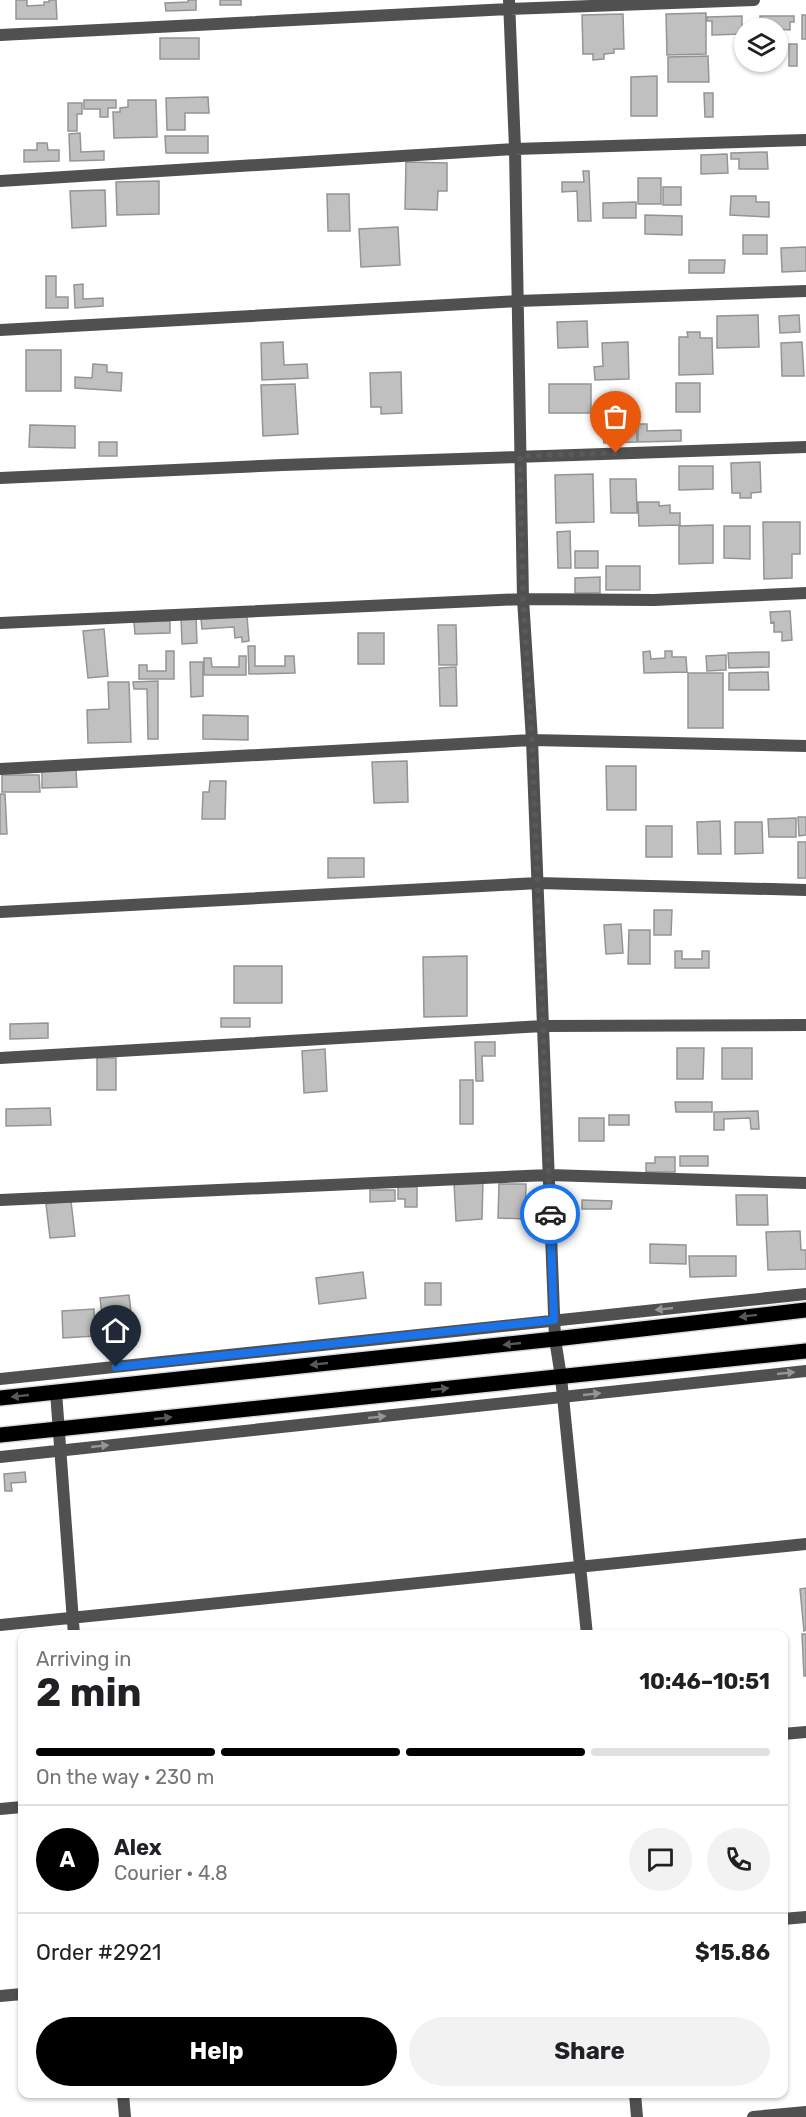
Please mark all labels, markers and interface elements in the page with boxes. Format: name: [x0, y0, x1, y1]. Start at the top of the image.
map controls: [734, 18, 788, 72]
button: layers: [734, 18, 788, 72]
pin: [590, 391, 641, 453]
icon: bag: [599, 400, 632, 433]
courier: [520, 1184, 580, 1244]
icon: car: [534, 1198, 567, 1231]
one-way arrow: [655, 1304, 674, 1314]
pin: [90, 1305, 141, 1367]
one-way arrow: [738, 1312, 757, 1321]
icon: home: [99, 1314, 132, 1347]
one-way arrow: [503, 1339, 522, 1348]
one-way arrow: [309, 1359, 328, 1369]
one-way arrow: [777, 1368, 796, 1378]
one-way arrow: [431, 1385, 450, 1394]
one-way arrow: [583, 1389, 602, 1399]
one-way arrow: [11, 1391, 30, 1401]
one-way arrow: [368, 1412, 387, 1422]
one-way arrow: [153, 1414, 172, 1423]
one-way arrow: [90, 1441, 109, 1451]
text: Arriving in: [36, 1647, 131, 1671]
text: 10:46–10:51: [639, 1668, 770, 1695]
text: 2 min: [36, 1670, 142, 1716]
text: On the way · 230 m: [36, 1765, 214, 1789]
button: chat: [629, 1828, 692, 1891]
button: phone: [707, 1828, 770, 1891]
text: Alex: [114, 1834, 162, 1861]
text: A: [60, 1846, 75, 1873]
text: Courier · 4.8: [114, 1861, 228, 1885]
text: Order #2921: [36, 1939, 161, 1966]
text: $15.86: [695, 1939, 770, 1966]
button: Help: [36, 2017, 397, 2086]
button: Share: [409, 2017, 770, 2086]

